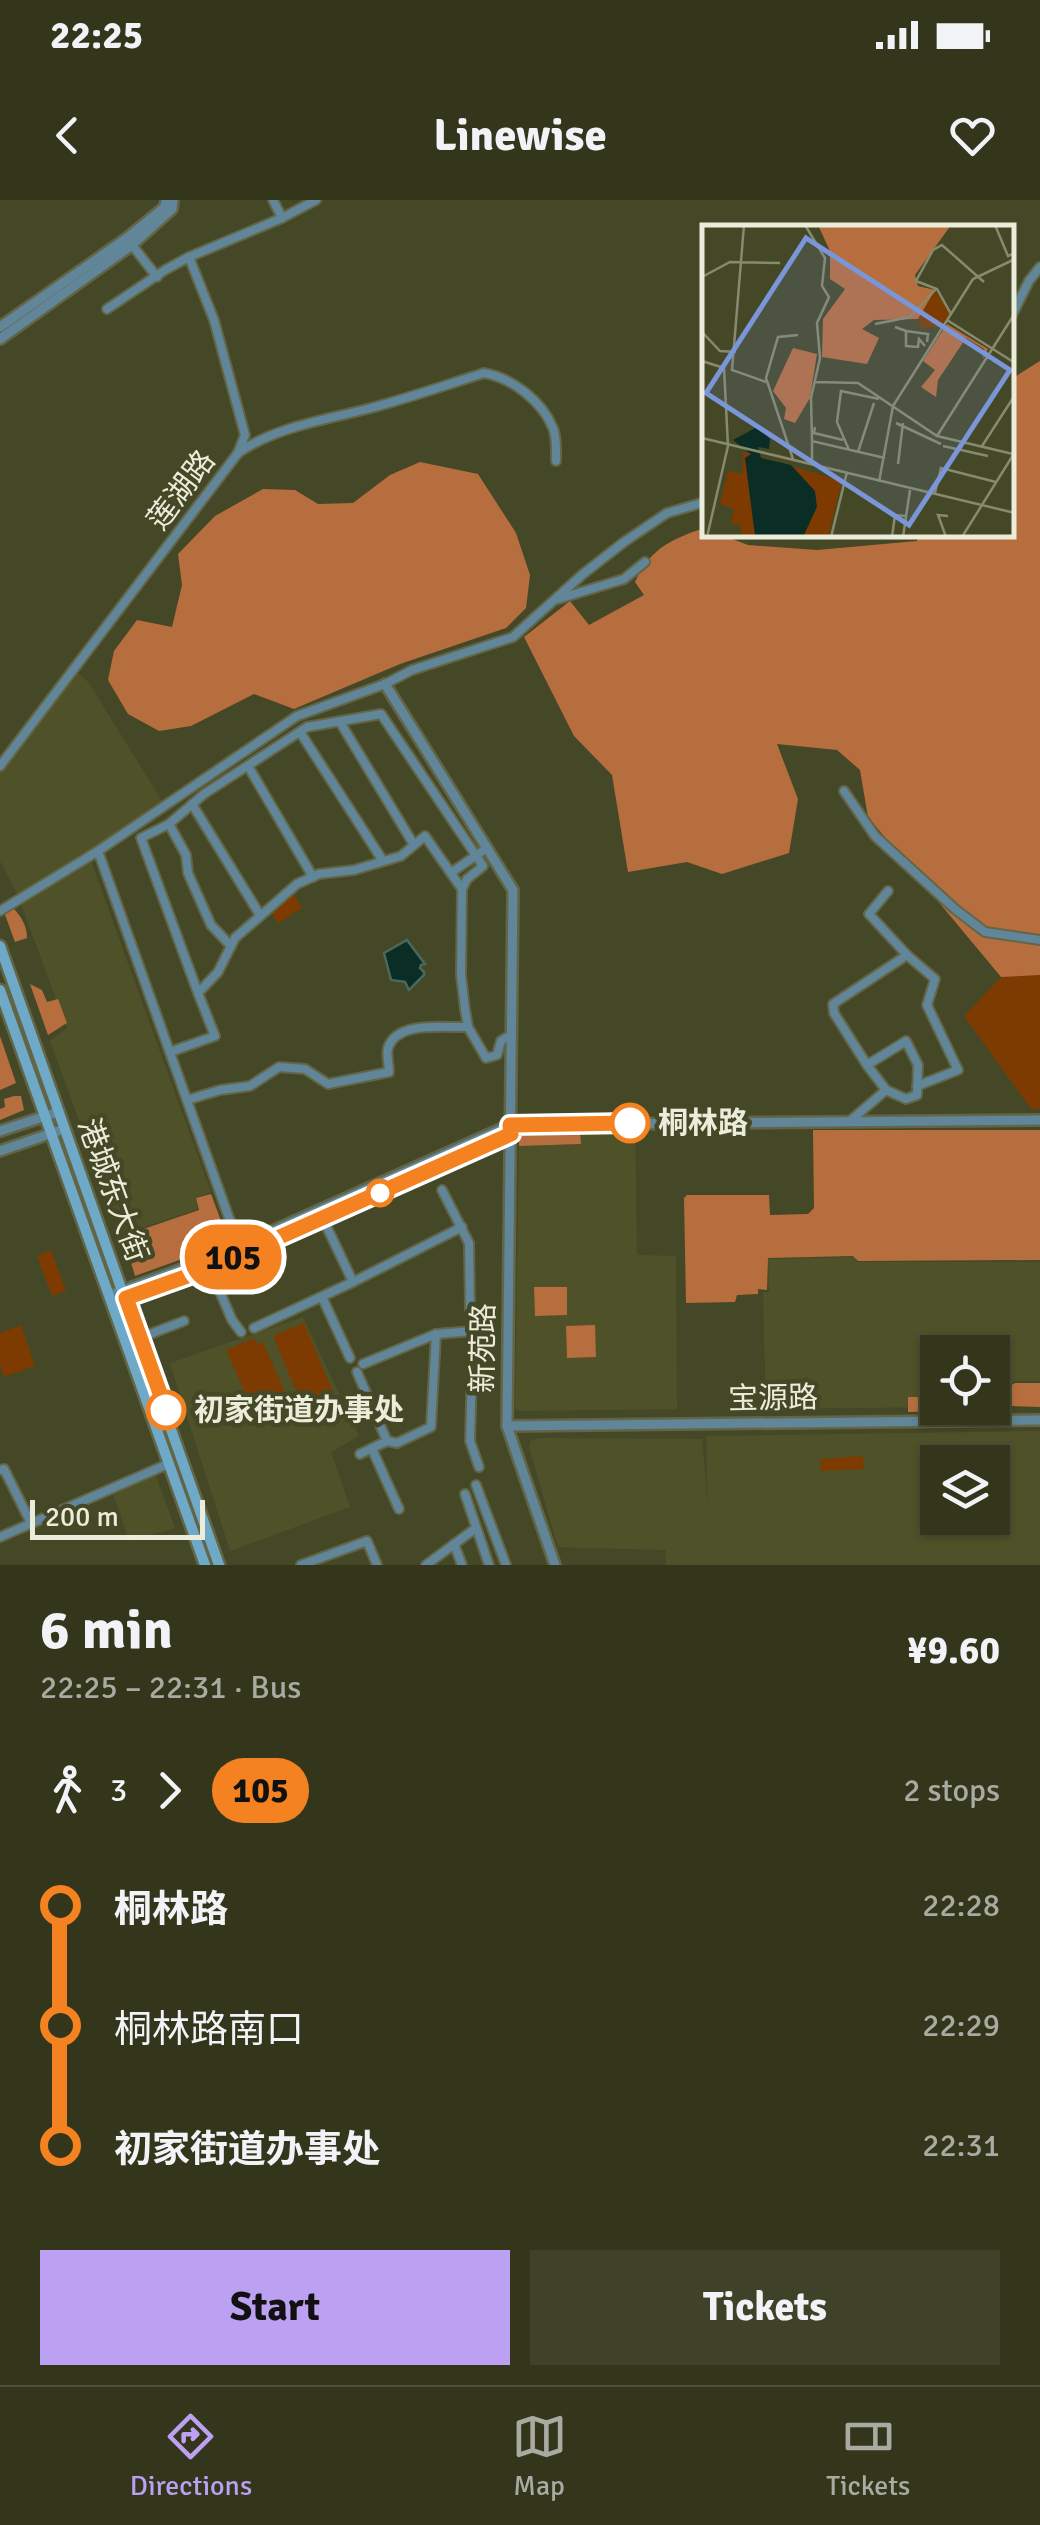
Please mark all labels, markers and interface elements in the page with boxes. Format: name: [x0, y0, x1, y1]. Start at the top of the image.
text: 22:25: [50, 12, 143, 59]
icon: back: [40, 108, 95, 163]
text: Linewise: [433, 108, 607, 163]
icon: heart: [945, 108, 1000, 163]
inset map: [702, 225, 1015, 538]
street label: 莲湖路: [140, 443, 223, 537]
marker: 桐林路: [611, 1104, 649, 1142]
place label: 桐林路: [658, 1105, 748, 1142]
street label: 港城东大街: [69, 1113, 156, 1267]
unlabelled marker: [367, 1180, 393, 1206]
line badge: 105: [176, 1224, 290, 1290]
text: 105: [205, 1236, 261, 1279]
street label: 新苑路: [464, 1303, 503, 1393]
map controls: [920, 1335, 1010, 1535]
button: locate: [920, 1335, 1010, 1425]
street label: 宝源路: [728, 1379, 818, 1418]
marker: 初家街道办事处: [147, 1391, 185, 1429]
place label: 初家街道办事处: [194, 1392, 404, 1429]
button: layers: [920, 1445, 1010, 1535]
scale bar: [30, 1495, 205, 1540]
text: 200 m: [45, 1500, 119, 1534]
text: 6 min: [40, 1596, 173, 1664]
text: ¥9.60: [907, 1627, 1000, 1674]
text: 22:25 – 22:31 · Bus: [40, 1668, 301, 1707]
icon: walk: [40, 1763, 95, 1818]
icon: forward: [142, 1763, 197, 1818]
text: 105: [232, 1769, 289, 1812]
text: 3: [110, 1771, 127, 1810]
text: 2 stops: [903, 1771, 1000, 1810]
text: 桐林路: [114, 1886, 228, 1933]
text: 22:28: [922, 1886, 1000, 1925]
text: 桐林路南口: [114, 2006, 304, 2053]
text: 22:29: [922, 2006, 1000, 2045]
text: 初家街道办事处: [114, 2126, 380, 2173]
text: 22:31: [922, 2126, 1000, 2165]
button: Start: [40, 2250, 510, 2365]
button: Tickets: [530, 2250, 1000, 2365]
tab: Directions: [130, 2409, 252, 2503]
tab: Map: [512, 2409, 567, 2503]
tab: Tickets: [826, 2409, 910, 2503]

